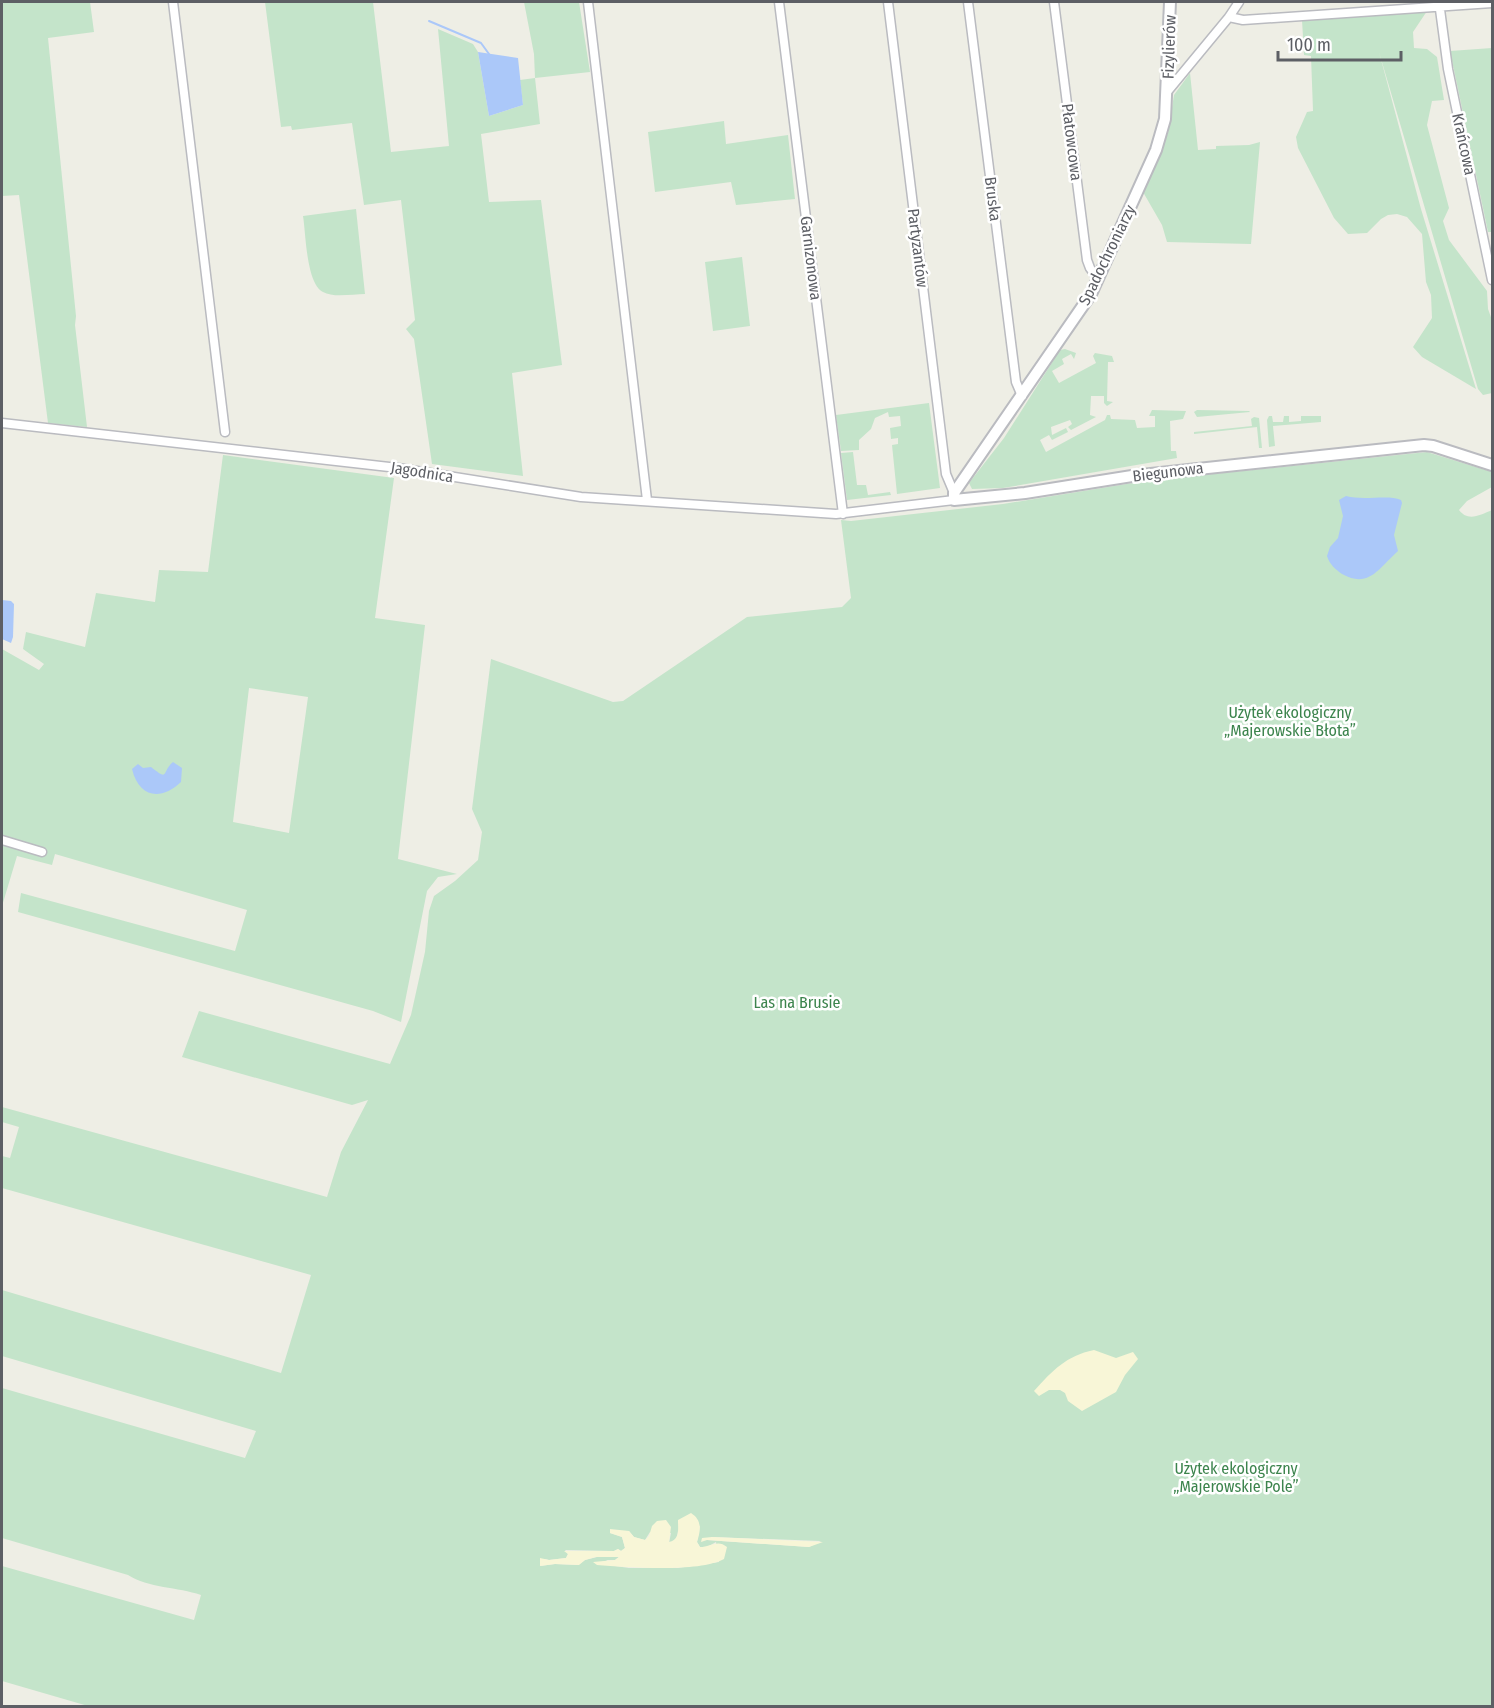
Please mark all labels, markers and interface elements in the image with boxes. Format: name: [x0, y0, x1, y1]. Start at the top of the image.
street label: Fizylierów: [1158, 14, 1180, 79]
scale bar: [1278, 24, 1401, 62]
text: 100 m: [1287, 34, 1331, 56]
street label: Płatowcowa: [1058, 102, 1086, 182]
street label: Krańcowa: [1448, 111, 1480, 177]
street label: Bruska: [981, 176, 1005, 222]
street label: Spadochroniarzy: [1075, 201, 1140, 308]
street label: Partyzantów: [904, 207, 932, 289]
street label: Garnizonowa: [796, 215, 826, 301]
street label: Jagodnica: [389, 458, 455, 486]
street label: Biegunowa: [1131, 458, 1205, 486]
park label: Użytek ekologiczny „Majerowskie Błota”: [1224, 703, 1356, 740]
park label: Las na Brusie: [754, 993, 840, 1012]
park label: Użytek ekologiczny „Majerowskie Pole”: [1173, 1459, 1299, 1496]

